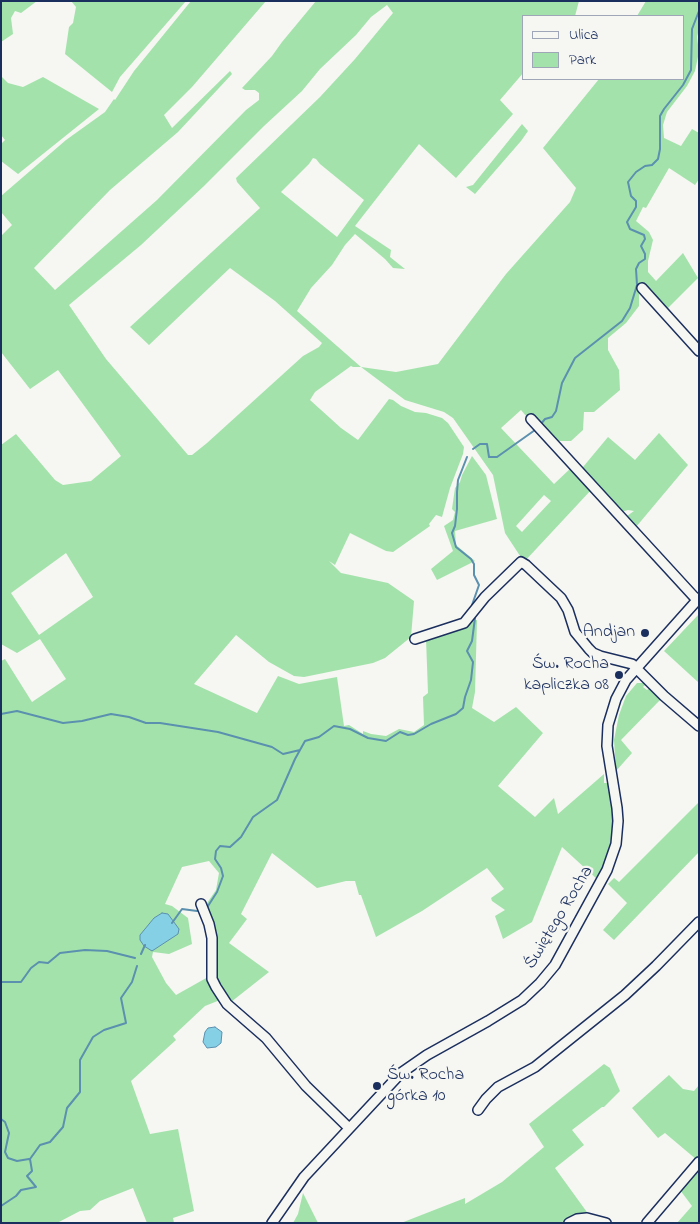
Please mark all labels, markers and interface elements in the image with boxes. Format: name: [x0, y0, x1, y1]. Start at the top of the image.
legend: [522, 15, 685, 80]
text: Ulica: [569, 24, 598, 46]
text: Park: [569, 49, 596, 71]
place label: Andjan: [583, 622, 635, 644]
marker: Andjan: [639, 627, 651, 639]
place label: Św. Rocha kapliczka 08: [524, 654, 609, 696]
marker: Św. Rocha kapliczka 08: [613, 669, 625, 681]
street label: Świętego Rocha: [521, 863, 599, 973]
place label: Św. Rocha górka 10: [387, 1065, 464, 1108]
marker: Św. Rocha górka 10: [371, 1080, 383, 1092]

